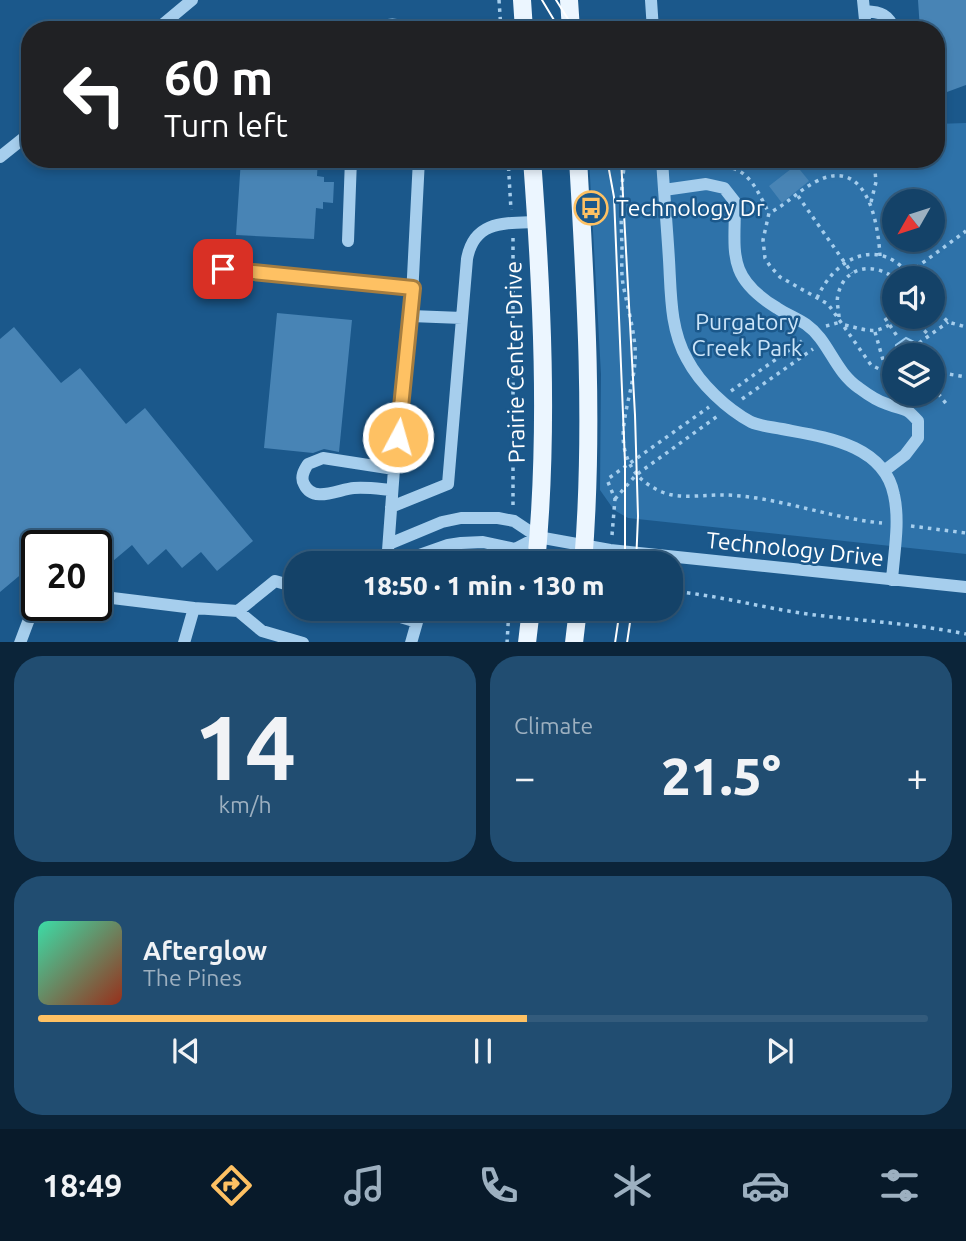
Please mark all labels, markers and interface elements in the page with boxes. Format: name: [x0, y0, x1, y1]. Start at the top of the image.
icon: left: [49, 49, 140, 140]
text: 60 m: [164, 49, 273, 104]
text: Turn left: [164, 107, 288, 143]
bus stop icon: Technology Dr: [572, 189, 610, 227]
north arrow: [882, 189, 945, 252]
map controls: [882, 189, 945, 406]
place label: Technology Dr: [616, 195, 765, 220]
pin: [193, 239, 253, 299]
icon: arrive: [204, 250, 242, 288]
street label: Prairie Center Drive: [500, 261, 529, 463]
button: sound: [882, 266, 945, 329]
park label: Purgatory Creek Park: [692, 309, 803, 360]
button: layers: [882, 343, 945, 406]
position arrow: [361, 400, 435, 474]
street label: Technology Drive: [705, 527, 885, 570]
speed limit sign: 20: [21, 530, 112, 621]
text: 18:50 · 1 min · 130 m: [363, 571, 604, 600]
text: 14: [194, 695, 296, 797]
text: Climate: [514, 713, 593, 738]
text: 21.5°: [661, 747, 781, 805]
text: −: [514, 756, 535, 798]
text: +: [907, 756, 928, 798]
text: km/h: [218, 792, 272, 817]
text: Afterglow: [143, 936, 267, 965]
text: The Pines: [143, 965, 242, 990]
icon: previous: [167, 1032, 205, 1070]
icon: pause: [464, 1032, 502, 1070]
icon: next: [761, 1032, 799, 1070]
icon: directions: [207, 1161, 256, 1210]
icon: music: [340, 1161, 389, 1210]
icon: phone: [474, 1161, 523, 1210]
icon: climate: [608, 1161, 657, 1210]
icon: car: [741, 1161, 790, 1210]
icon: filters: [875, 1161, 924, 1210]
text: 18:49: [42, 1167, 122, 1203]

